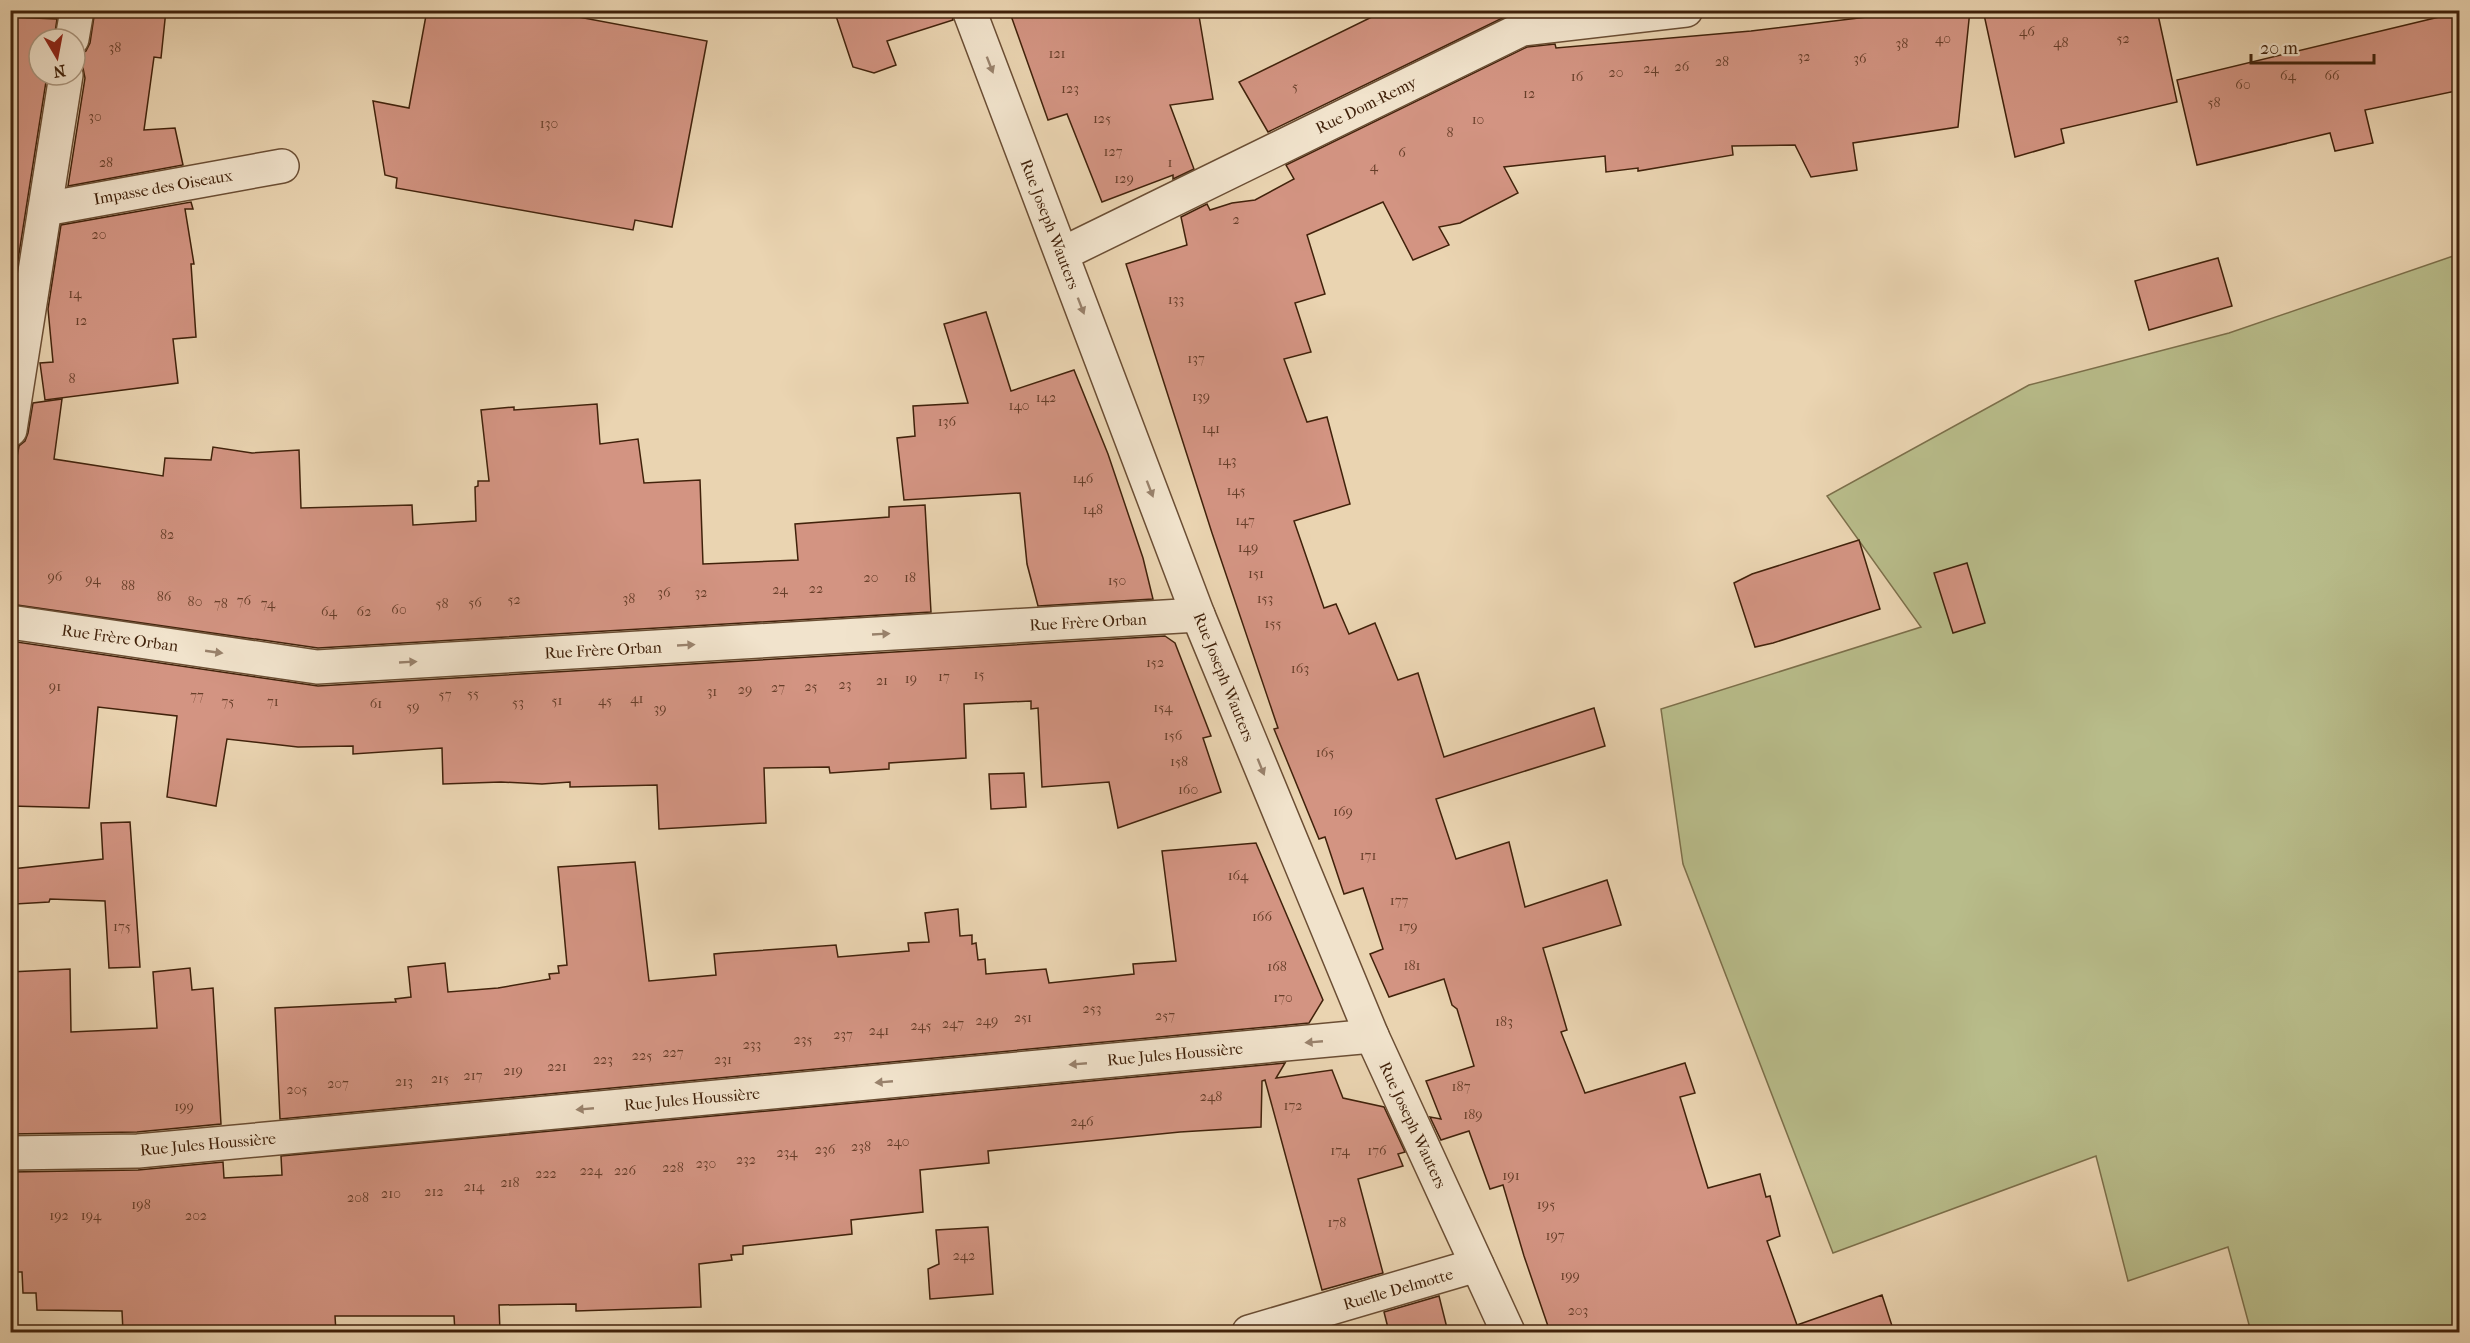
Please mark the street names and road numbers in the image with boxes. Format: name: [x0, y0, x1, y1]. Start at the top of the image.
street label: Rue Dom-Remy: [1312, 72, 1420, 138]
street label: Rue Joseph Wauters: [1016, 156, 1084, 292]
street label: Impasse des Oiseaux: [92, 165, 235, 209]
street label: Rue Frère Orban: [1029, 609, 1148, 635]
street label: Rue Joseph Wauters: [1189, 610, 1259, 744]
street label: Rue Frère Orban: [61, 620, 180, 656]
street label: Rue Frère Orban: [544, 637, 663, 663]
street label: Rue Jules Houssière: [1106, 1039, 1244, 1069]
street label: Rue Joseph Wauters: [1375, 1059, 1451, 1191]
street label: Rue Jules Houssière: [623, 1084, 761, 1114]
street label: Rue Jules Houssière: [139, 1129, 277, 1159]
street label: Ruelle Delmotte: [1341, 1264, 1455, 1314]

